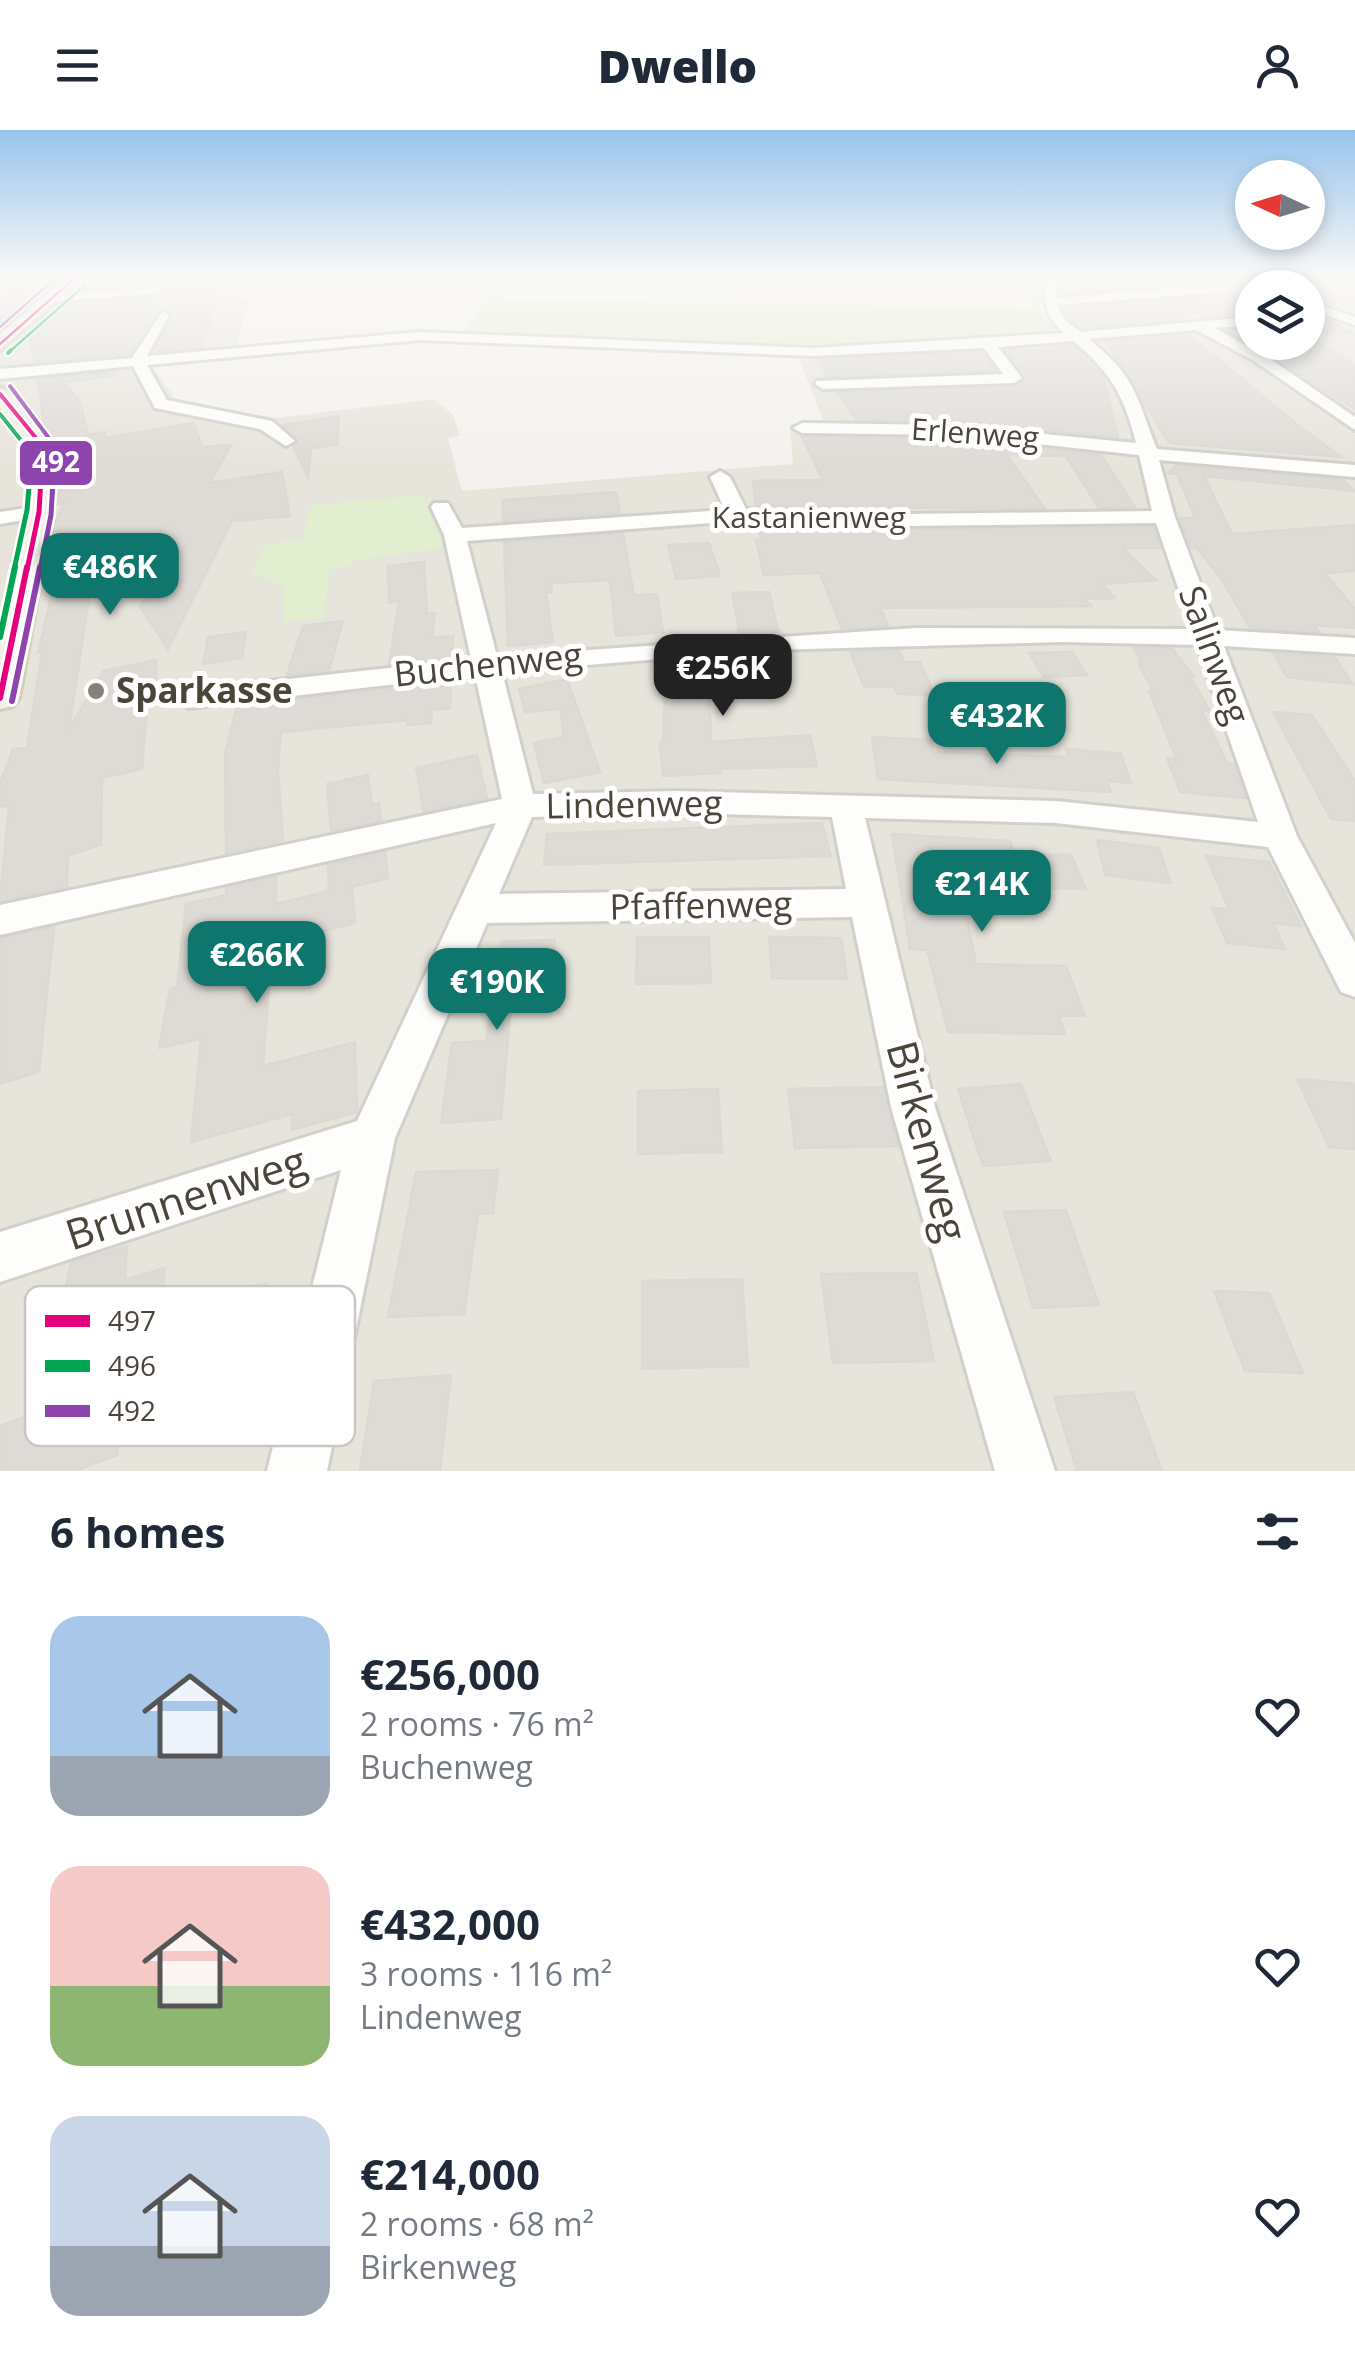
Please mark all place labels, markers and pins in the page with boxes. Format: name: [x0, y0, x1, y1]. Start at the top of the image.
pin: €486K: [40, 533, 180, 618]
pin: €256K: [653, 634, 793, 719]
place label: Sparkasse: [116, 666, 293, 713]
marker: Sparkasse: [85, 680, 107, 702]
pin: €432K: [927, 682, 1067, 767]
pin: €214K: [912, 850, 1052, 935]
pin: €266K: [187, 921, 327, 1006]
pin: €190K: [427, 948, 567, 1033]

